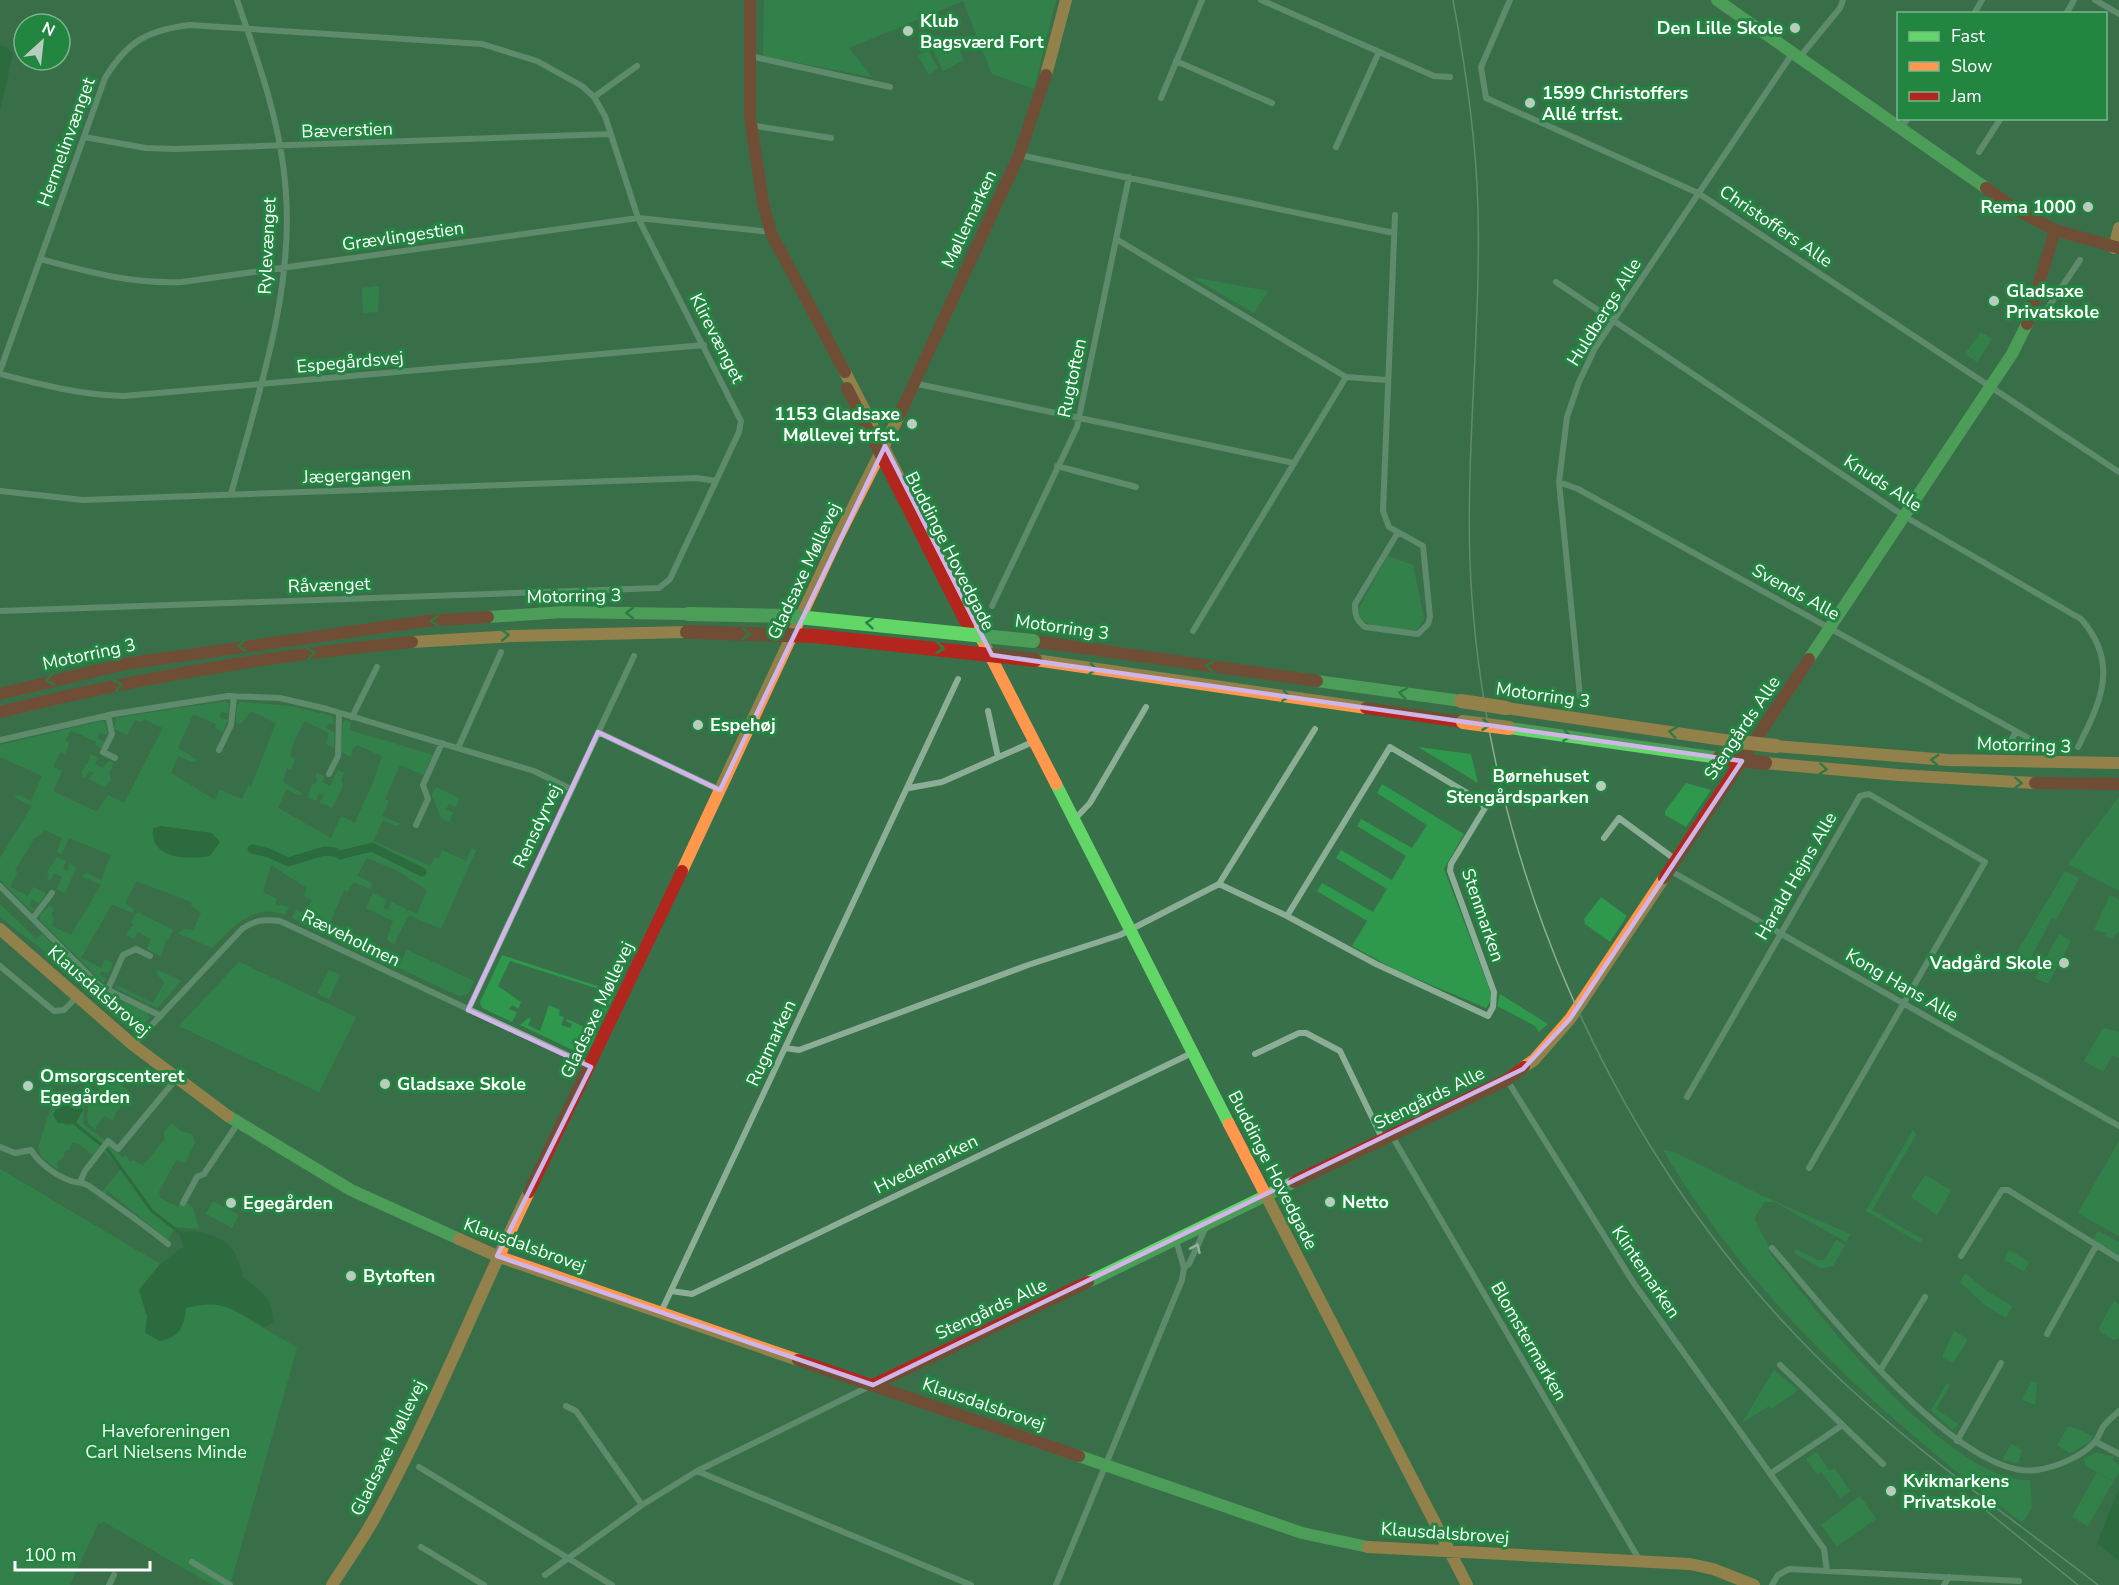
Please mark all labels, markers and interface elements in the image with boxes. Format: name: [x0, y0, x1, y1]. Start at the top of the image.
place label: Klub Bagsværd Fort: [920, 9, 1044, 54]
north arrow: [12, 12, 72, 72]
legend: [1897, 12, 2107, 120]
place label: Den Lille Skole: [1657, 16, 1783, 40]
text: N: [38, 17, 59, 42]
marker: Den Lille Skole: [1788, 21, 1802, 35]
marker: Klub Bagsværd Fort: [901, 24, 915, 38]
text: Fast: [1951, 24, 1986, 48]
text: Slow: [1951, 54, 1992, 78]
street label: Hermelinvænget: [32, 74, 101, 210]
place label: 1599 Christoffers Allé trfst.: [1542, 81, 1688, 126]
text: Jam: [1950, 84, 1982, 108]
marker: 1599 Christoffers Allé trfst.: [1523, 96, 1537, 110]
street label: Bæverstien: [301, 116, 393, 144]
street label: Møllemarken: [936, 166, 1002, 272]
street label: Christoffers Alle: [1715, 179, 1837, 273]
place label: Rema 1000: [1980, 195, 2076, 219]
street label: Rylevænget: [252, 196, 282, 295]
marker: Rema 1000: [2081, 200, 2095, 214]
street label: Grævlingestien: [341, 216, 465, 256]
street label: Huldbergs Alle: [1561, 253, 1647, 371]
place label: Gladsaxe Privatskole: [2006, 279, 2100, 324]
street label: Klirevænget: [684, 289, 750, 388]
marker: Gladsaxe Privatskole: [1987, 294, 2001, 308]
street label: Rugtoften: [1052, 336, 1092, 420]
street label: Espegårdsvej: [295, 345, 405, 379]
place label: 1153 Gladsaxe Møllevej trfst.: [774, 402, 900, 447]
marker: 1153 Gladsaxe Møllevej trfst.: [905, 417, 919, 431]
street label: Knuds Alle: [1839, 449, 1927, 517]
street label: Jægergangen: [301, 461, 412, 489]
street label: Buddinge Hovedgade: [900, 467, 1000, 635]
street label: Gladsaxe Møllevej: [762, 499, 846, 643]
street label: Svends Alle: [1748, 558, 1844, 626]
street label: Råvænget: [287, 572, 371, 598]
street label: Motorring 3: [526, 583, 622, 609]
one-way arrow: [625, 607, 634, 619]
street label: Motorring 3: [1013, 609, 1111, 645]
one-way arrow: [430, 614, 439, 627]
one-way arrow: [866, 617, 875, 630]
one-way arrow: [741, 628, 750, 640]
one-way arrow: [500, 629, 509, 642]
street label: Motorring 3: [40, 632, 138, 676]
one-way arrow: [237, 639, 246, 652]
one-way arrow: [936, 641, 945, 654]
one-way arrow: [306, 648, 315, 660]
one-way arrow: [1205, 660, 1215, 672]
one-way arrow: [1089, 662, 1098, 674]
street label: Stengårds Alle: [1698, 671, 1786, 785]
one-way arrow: [45, 673, 55, 686]
street label: Motorring 3: [1494, 677, 1592, 713]
one-way arrow: [113, 679, 123, 692]
one-way arrow: [1398, 687, 1408, 700]
one-way arrow: [1282, 690, 1291, 702]
place label: Espehøj: [710, 713, 776, 737]
marker: Espehøj: [691, 718, 705, 732]
one-way arrow: [1482, 718, 1491, 731]
one-way arrow: [1668, 727, 1677, 739]
one-way arrow: [1563, 730, 1572, 742]
street label: Motorring 3: [1976, 731, 2072, 759]
one-way arrow: [1930, 753, 1939, 766]
one-way arrow: [1819, 762, 1828, 775]
place label: Børnehuset Stengårdsparken: [1446, 764, 1589, 809]
one-way arrow: [2013, 776, 2022, 789]
marker: Børnehuset Stengårdsparken: [1594, 779, 1608, 793]
street label: Rensdyrvej: [507, 780, 567, 872]
street label: Harald Hejns Alle: [1750, 808, 1842, 944]
street label: Stenmarken: [1456, 865, 1510, 965]
street label: Ræveholmen: [298, 904, 404, 972]
street label: Gladsaxe Møllevej: [555, 938, 639, 1082]
street label: Klausdalsbrovej: [43, 940, 155, 1042]
street label: Kong Hans Alle: [1841, 943, 1963, 1027]
place label: Vadgård Skole: [1929, 951, 2052, 975]
marker: Vadgård Skole: [2057, 956, 2071, 970]
street label: Rugmarken: [741, 996, 801, 1090]
street label: Stengårds Alle: [1370, 1061, 1488, 1135]
place label: Omsorgscenteret Egegården: [40, 1064, 184, 1109]
place label: Gladsaxe Skole: [397, 1072, 526, 1096]
marker: Gladsaxe Skole: [378, 1077, 392, 1091]
marker: Omsorgscenteret Egegården: [21, 1079, 35, 1093]
street label: Buddinge Hovedgade: [1223, 1086, 1323, 1254]
street label: Hvedemarken: [870, 1129, 982, 1199]
place label: Netto: [1342, 1190, 1389, 1214]
place label: Egegården: [243, 1191, 333, 1215]
marker: Netto: [1323, 1195, 1337, 1209]
marker: Egegården: [224, 1196, 238, 1210]
street label: Klausdalsbrovej: [461, 1212, 589, 1278]
street label: Klintemarken: [1606, 1221, 1686, 1323]
one-way arrow: [1189, 1244, 1201, 1255]
place label: Bytoften: [363, 1264, 435, 1288]
marker: Bytoften: [344, 1269, 358, 1283]
street label: Stengårds Alle: [931, 1273, 1051, 1345]
street label: Blomstermarken: [1485, 1277, 1573, 1405]
street label: Klausdalsbrovej: [919, 1372, 1049, 1436]
street label: Gladsaxe Møllevej: [345, 1376, 431, 1520]
park label: Haveforeningen Carl Nielsens Minde: [85, 1419, 247, 1464]
place label: Kvikmarkens Privatskole: [1903, 1469, 2010, 1514]
marker: Kvikmarkens Privatskole: [1884, 1484, 1898, 1498]
street label: Klausdalsbrovej: [1380, 1517, 1510, 1549]
scale bar: [15, 1534, 150, 1572]
text: 100 m: [24, 1543, 76, 1567]

